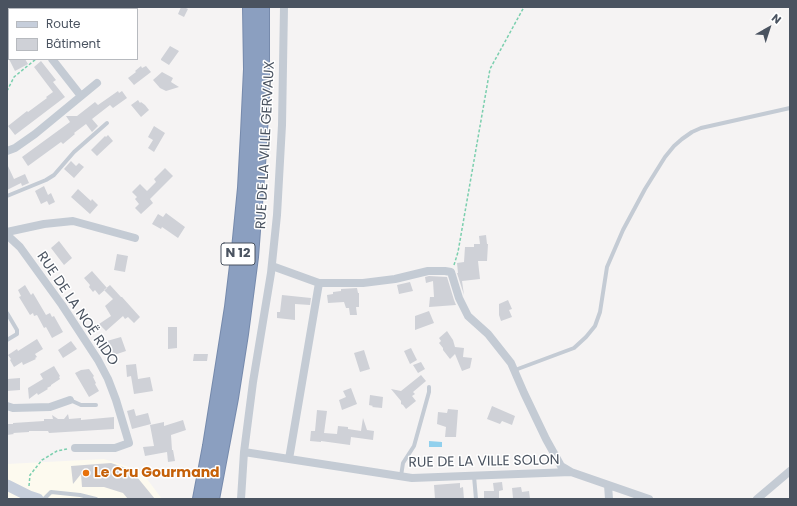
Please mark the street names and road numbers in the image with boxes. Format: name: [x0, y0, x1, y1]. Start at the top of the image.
street label: RUE DE LA VILLE GERVAUX: [253, 60, 279, 230]
road number: N 12: [221, 243, 255, 265]
street label: RUE DE LA NOË RIDO: [33, 249, 121, 369]
street label: RUE DE LA VILLE SOLON: [408, 452, 560, 472]

